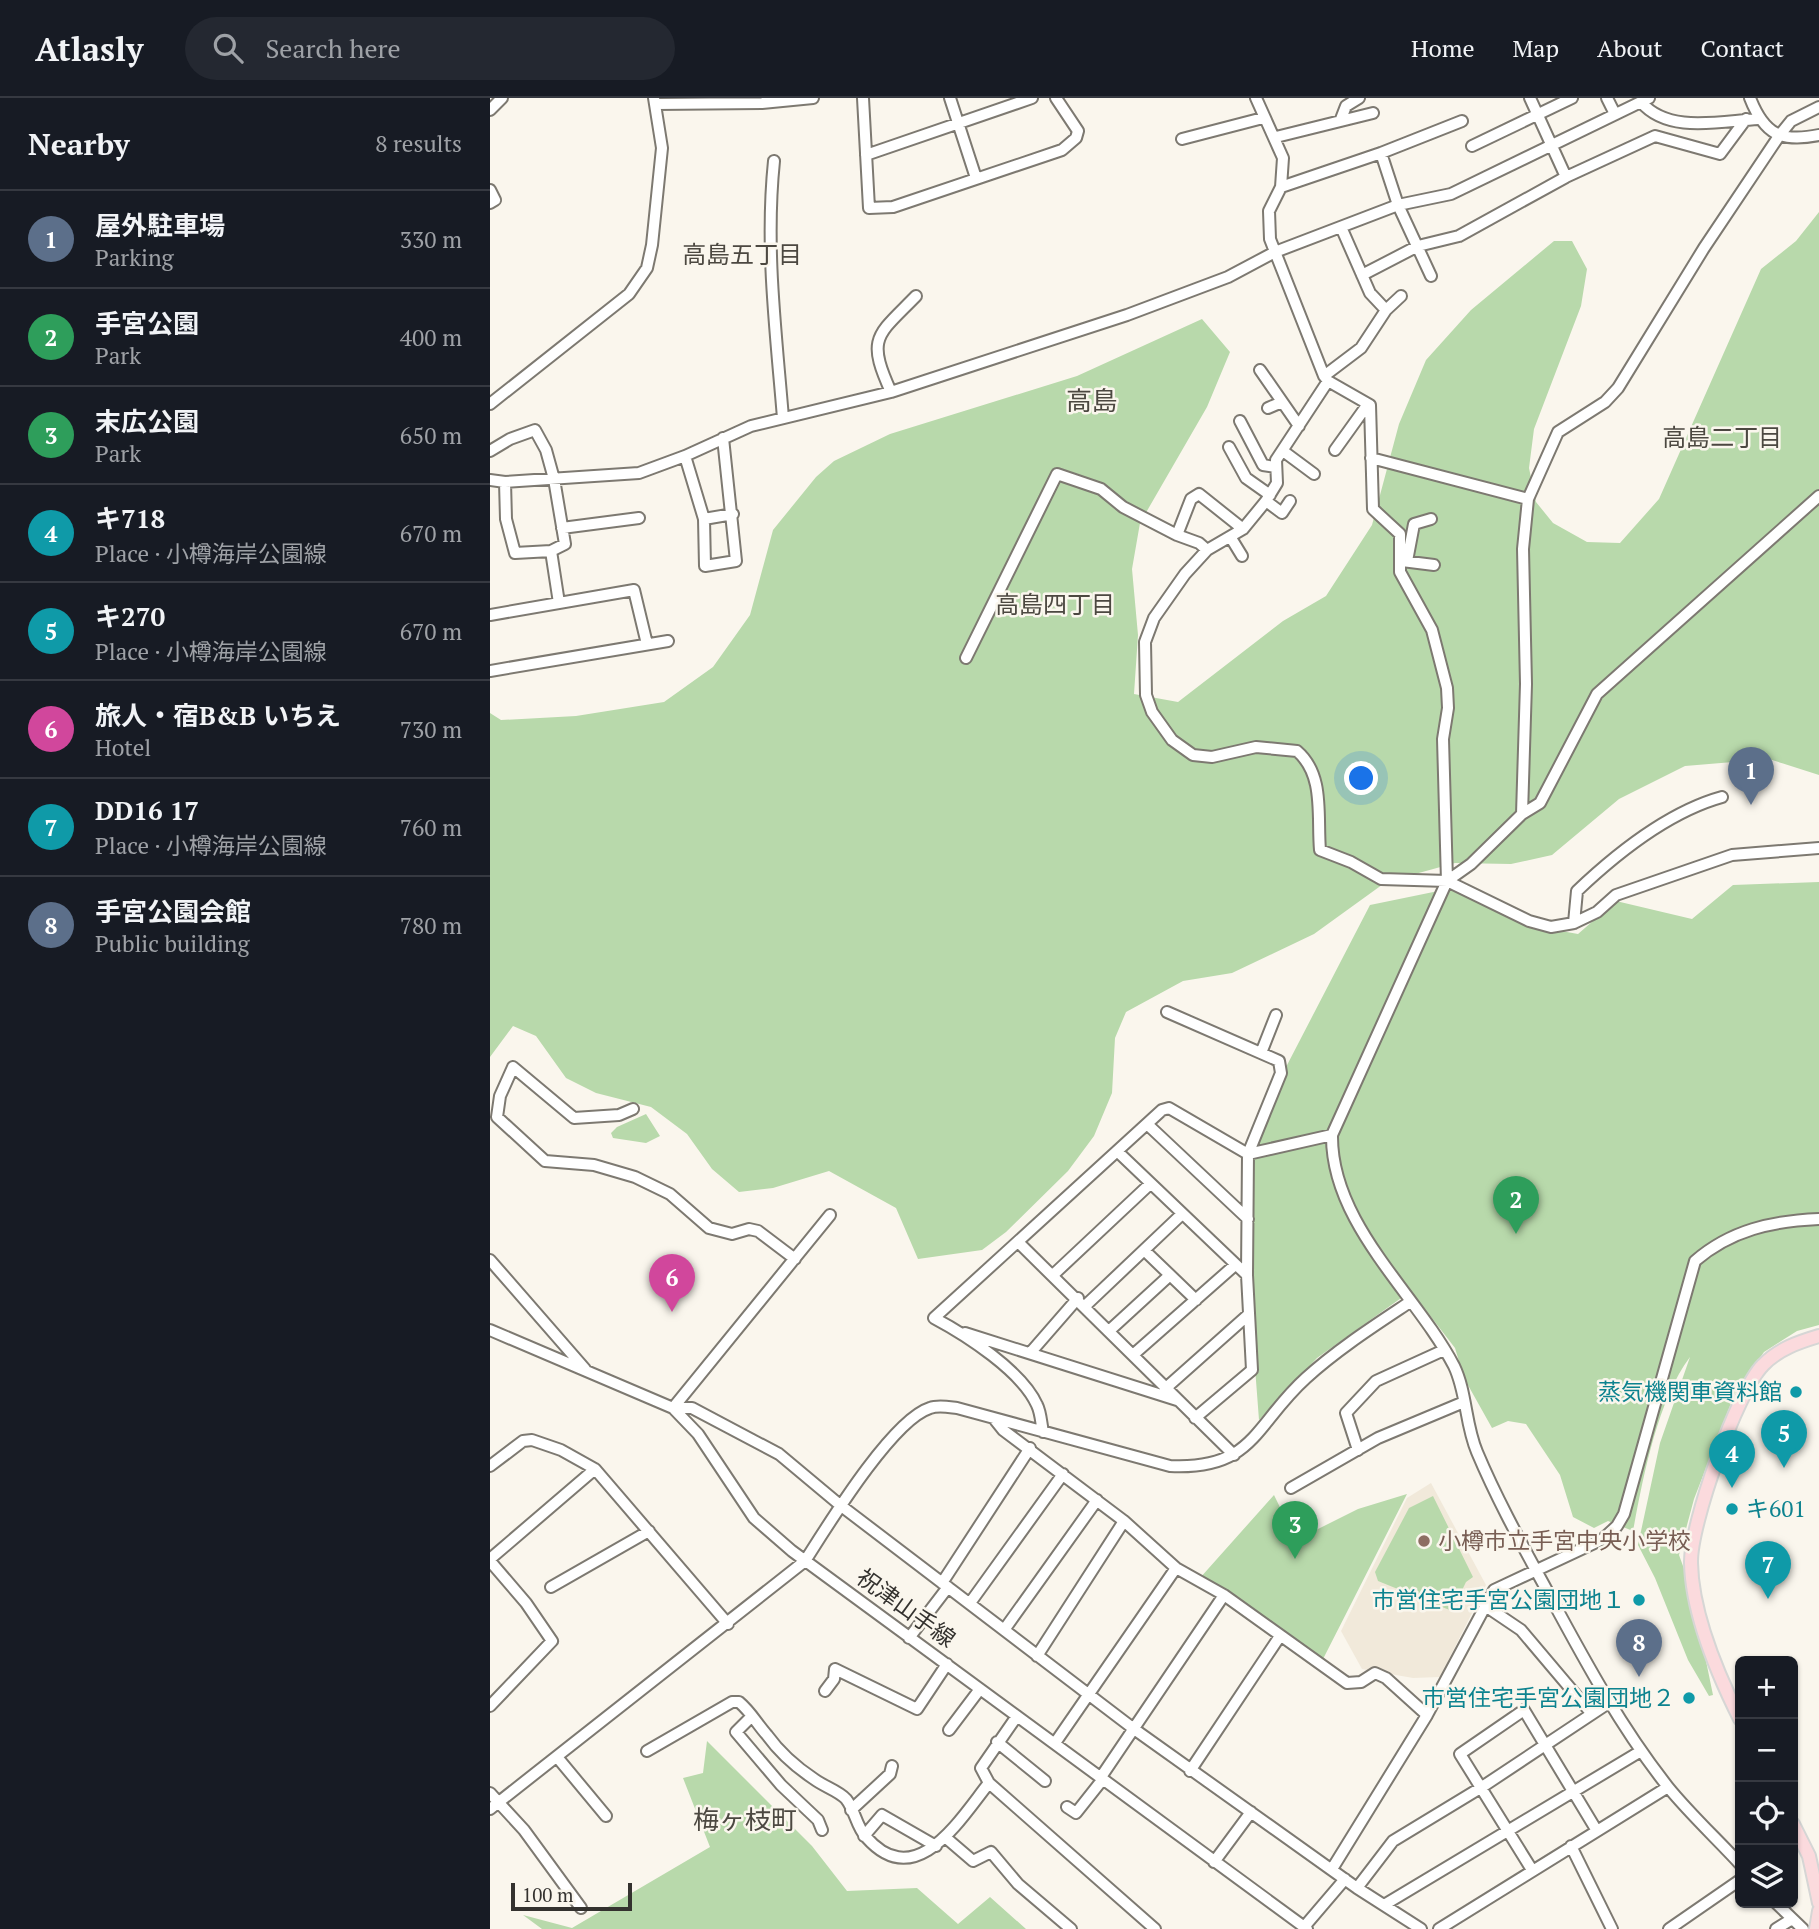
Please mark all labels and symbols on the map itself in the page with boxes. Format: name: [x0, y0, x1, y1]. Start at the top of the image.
district label: 高島五丁目: [682, 238, 802, 270]
district label: 高島: [1066, 383, 1118, 417]
district label: 高島二丁目: [1662, 421, 1782, 453]
district label: 高島四丁目: [995, 588, 1115, 620]
pin: 1: [1728, 747, 1774, 805]
your location: [1344, 761, 1378, 795]
pin: 2: [1493, 1176, 1539, 1234]
pin: 6: [649, 1254, 695, 1312]
place label: 蒸気機関車資料館: [1598, 1376, 1782, 1407]
marker: 蒸気機関車資料館: [1788, 1384, 1804, 1400]
pin: 5: [1761, 1410, 1807, 1468]
pin: 4: [1709, 1430, 1755, 1488]
place label: キ601: [1746, 1493, 1806, 1524]
pin: 3: [1272, 1501, 1318, 1559]
marker: キ601: [1724, 1501, 1740, 1517]
place label: 小樽市立手宮中央小学校: [1438, 1525, 1691, 1556]
marker: 小樽市立手宮中央小学校: [1416, 1533, 1432, 1549]
pin: 7: [1745, 1541, 1791, 1599]
street label: 祝津山手線: [851, 1561, 962, 1654]
place label: 市営住宅手宮公園団地１: [1372, 1584, 1625, 1615]
marker: 市営住宅手宮公園団地１: [1631, 1592, 1647, 1608]
pin: 8: [1616, 1619, 1662, 1677]
place label: 市営住宅手宮公園団地２: [1422, 1682, 1675, 1713]
marker: 市営住宅手宮公園団地２: [1681, 1690, 1697, 1706]
district label: 梅ヶ枝町: [693, 1802, 797, 1836]
scale bar: [511, 1880, 632, 1912]

